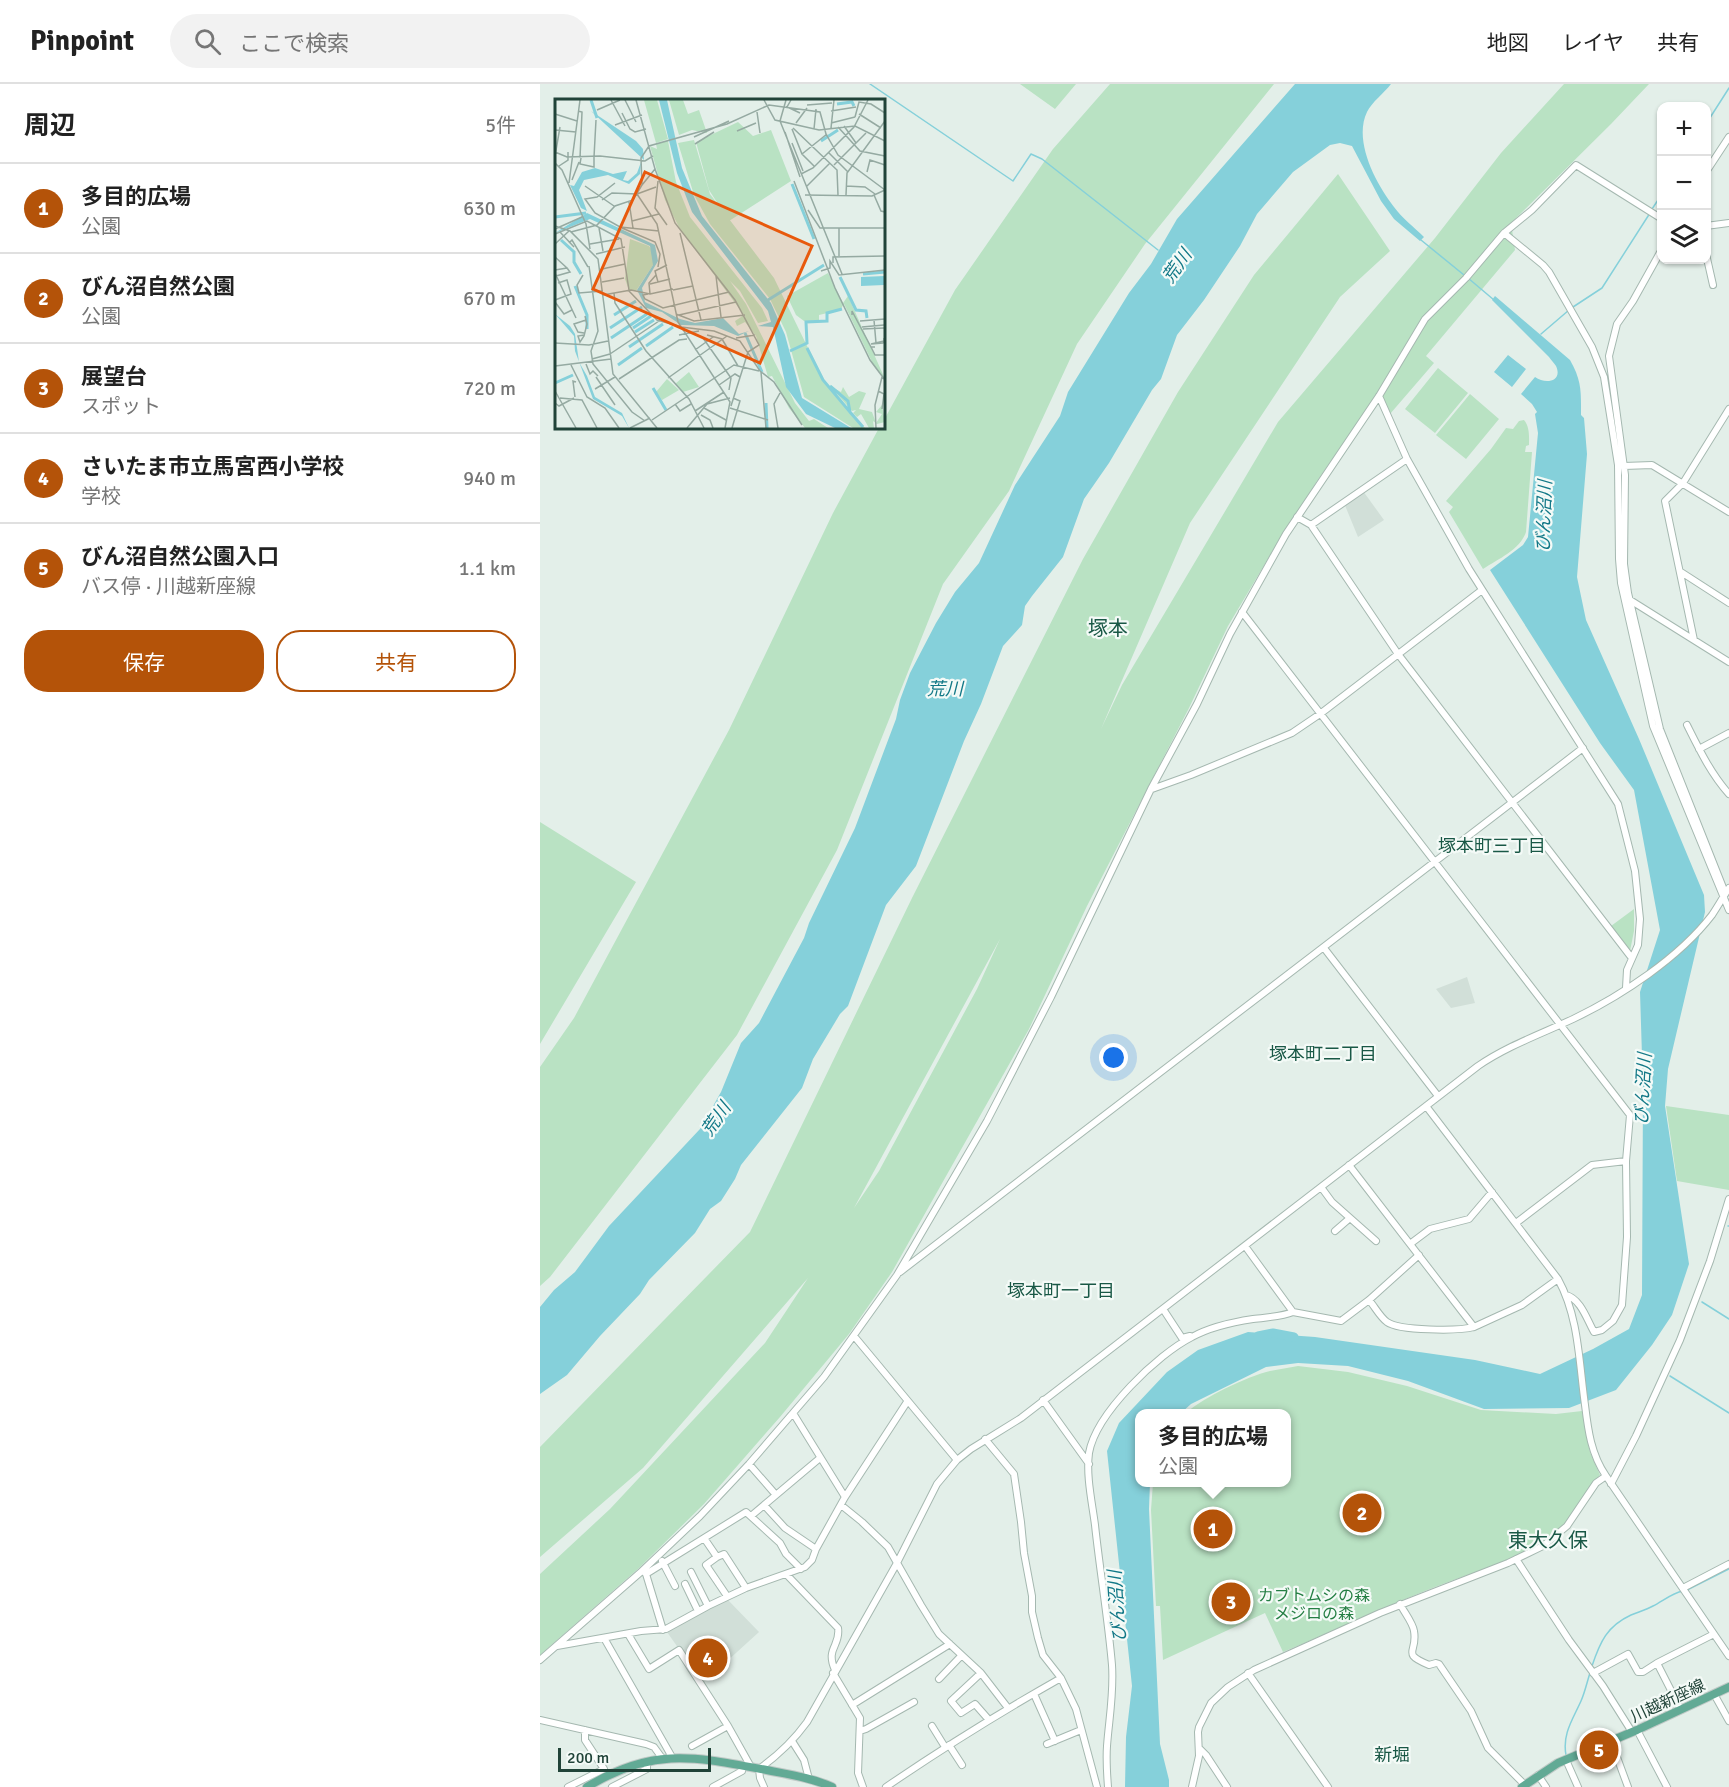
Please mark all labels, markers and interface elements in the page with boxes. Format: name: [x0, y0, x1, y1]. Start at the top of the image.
search box: [170, 14, 590, 68]
text: Pinpoint: [30, 24, 134, 58]
icon: search: [191, 25, 224, 58]
text: ここで検索: [239, 30, 349, 57]
text: 地図: [1487, 30, 1529, 56]
text: レイヤ: [1562, 30, 1624, 56]
text: 共有: [1657, 30, 1699, 56]
inset map: [555, 99, 885, 429]
map controls: [1657, 102, 1711, 264]
button: +: [1657, 102, 1711, 156]
text: 周辺: [24, 110, 76, 142]
text: 5件: [485, 113, 516, 138]
button: −: [1657, 156, 1711, 210]
text: 多目的広場: [81, 183, 191, 210]
text: 1: [38, 196, 49, 221]
text: 630 m: [463, 196, 516, 221]
button: layers: [1657, 210, 1711, 264]
text: 公園: [81, 214, 121, 239]
water label: 荒川: [1158, 243, 1197, 287]
text: びん沼自然公園: [81, 273, 235, 300]
text: 2: [38, 286, 49, 311]
text: 670 m: [463, 286, 516, 311]
text: 公園: [81, 304, 121, 329]
text: 展望台: [81, 363, 147, 390]
text: 3: [38, 376, 49, 401]
text: 720 m: [463, 376, 516, 401]
text: スポット: [81, 394, 161, 419]
text: さいたま市立馬宮西小学校: [81, 453, 344, 480]
text: 4: [38, 466, 49, 491]
text: 940 m: [463, 466, 516, 491]
water label: びん沼川: [1532, 478, 1556, 552]
text: 学校: [81, 484, 121, 509]
text: びん沼自然公園入口: [81, 543, 279, 570]
text: 5: [38, 556, 49, 581]
text: 1.1 km: [459, 556, 516, 581]
text: バス停 · 川越新座線: [81, 574, 256, 599]
district label: 塚本: [1088, 616, 1128, 641]
button: 保存: [24, 630, 264, 692]
button: 共有: [276, 630, 516, 692]
water label: 荒川: [927, 678, 965, 700]
district label: 塚本町三丁目: [1438, 835, 1546, 857]
your location: [1099, 1043, 1128, 1072]
district label: 塚本町二丁目: [1269, 1043, 1377, 1065]
water label: びん沼川: [1630, 1050, 1656, 1126]
water label: 荒川: [697, 1096, 736, 1140]
district label: 塚本町一丁目: [1007, 1280, 1115, 1302]
popup: [1135, 1409, 1291, 1487]
text: 多目的広場: [1158, 1423, 1268, 1450]
text: 公園: [1158, 1454, 1198, 1479]
pin: 2: [1342, 1490, 1382, 1536]
pin: 1: [1194, 1506, 1232, 1552]
district label: 東大久保: [1508, 1528, 1588, 1553]
water label: びん沼川: [1103, 1567, 1130, 1643]
pin: 3: [1212, 1580, 1250, 1624]
park label: カブトムシの森 メジロの森: [1258, 1586, 1370, 1624]
pin: 4: [688, 1636, 728, 1680]
street label: 川越新座線: [1628, 1675, 1708, 1727]
pin: 5: [1580, 1728, 1618, 1772]
district label: 新堀: [1374, 1744, 1410, 1766]
scale bar: [558, 1745, 711, 1772]
text: 200 m: [567, 1748, 609, 1768]

